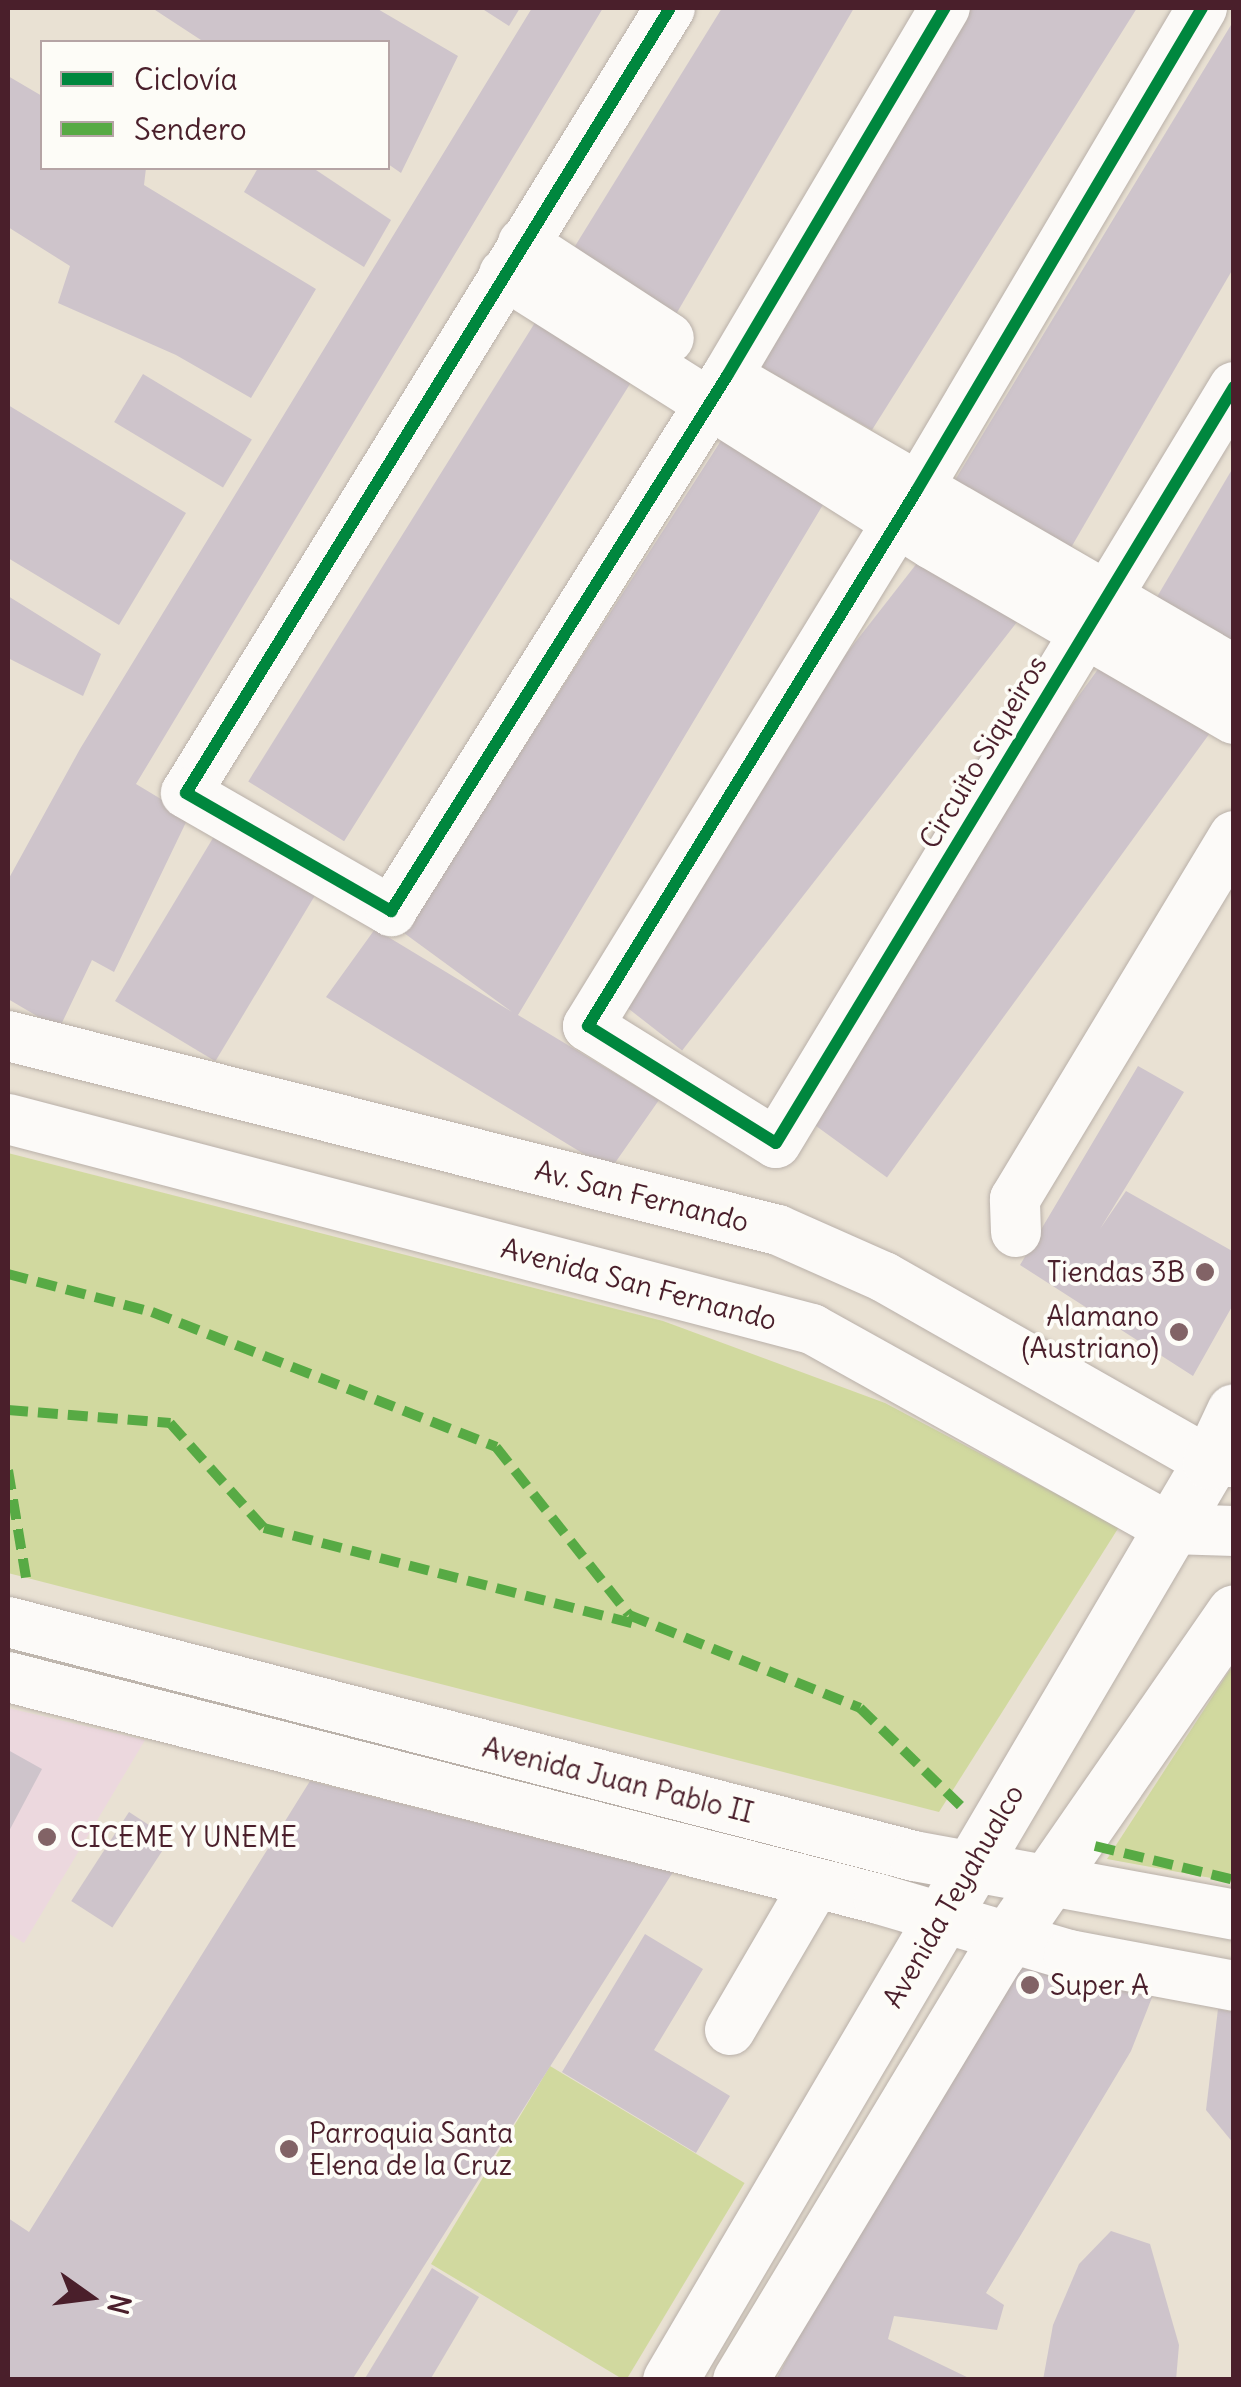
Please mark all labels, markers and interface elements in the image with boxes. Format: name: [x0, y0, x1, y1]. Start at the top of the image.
legend: [40, 40, 390, 170]
text: Ciclovía: [134, 60, 238, 98]
text: Sendero: [134, 110, 247, 148]
street label: Circuito Siqueiros: [912, 649, 1054, 855]
street label: Av. San Fernando: [532, 1153, 752, 1239]
street label: Avenida San Fernando: [498, 1231, 780, 1337]
place label: Tiendas 3B: [1047, 1255, 1185, 1289]
marker: Tiendas 3B: [1194, 1261, 1216, 1283]
place label: Alamano (Austriano): [1022, 1299, 1159, 1365]
marker: Alamano (Austriano): [1168, 1321, 1190, 1343]
street label: Avenida Juan Pablo II: [479, 1730, 757, 1830]
street label: Avenida Teyahualco: [875, 1778, 1031, 2014]
place label: CICEME Y UNEME: [70, 1820, 297, 1854]
marker: CICEME Y UNEME: [34, 1824, 60, 1850]
place label: Super A: [1050, 1968, 1149, 2002]
marker: Super A: [1019, 1974, 1041, 1996]
place label: Parroquia Santa Elena de la Cruz: [309, 2116, 513, 2182]
marker: Parroquia Santa Elena de la Cruz: [278, 2138, 300, 2160]
north arrow: [40, 2247, 140, 2347]
text: N: [99, 2291, 139, 2318]

